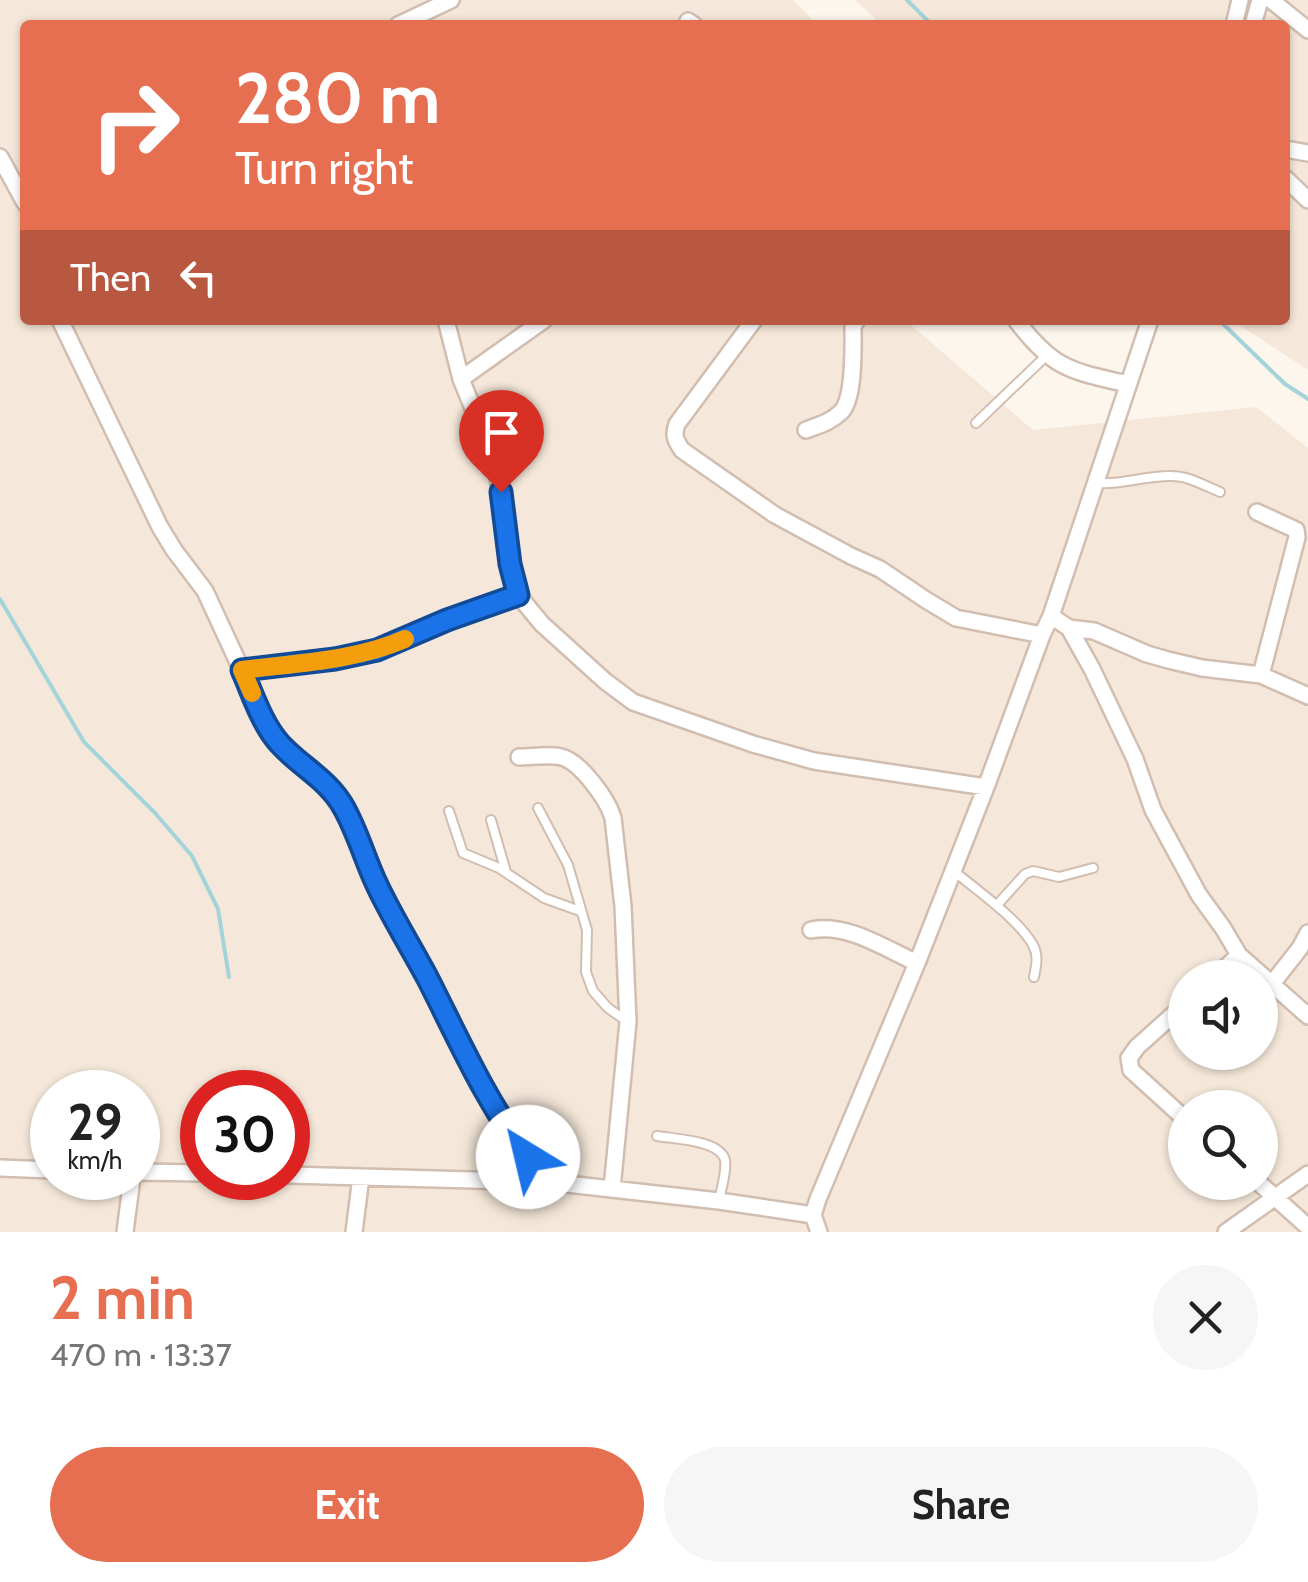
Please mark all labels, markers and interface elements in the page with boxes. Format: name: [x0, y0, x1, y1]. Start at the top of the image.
text: 280 m: [235, 55, 440, 141]
icon: right: [70, 60, 200, 190]
text: Turn right: [235, 141, 414, 195]
icon: left: [171, 250, 226, 305]
text: Then: [70, 254, 151, 301]
pin: [459, 390, 544, 493]
icon: arrive: [474, 405, 529, 460]
map controls: [1168, 960, 1278, 1200]
button: sound: [1168, 960, 1278, 1070]
speed limit sign: 30: [180, 1070, 310, 1200]
button: search: [1168, 1090, 1278, 1200]
text: 29: [68, 1092, 122, 1153]
position arrow: [476, 1105, 580, 1209]
text: km/h: [68, 1145, 122, 1175]
text: 2 min: [50, 1261, 195, 1334]
button: close: [1153, 1265, 1258, 1370]
text: 470 m · 13:37: [50, 1335, 232, 1374]
button: Exit: [50, 1447, 644, 1562]
button: Share: [664, 1447, 1258, 1562]

